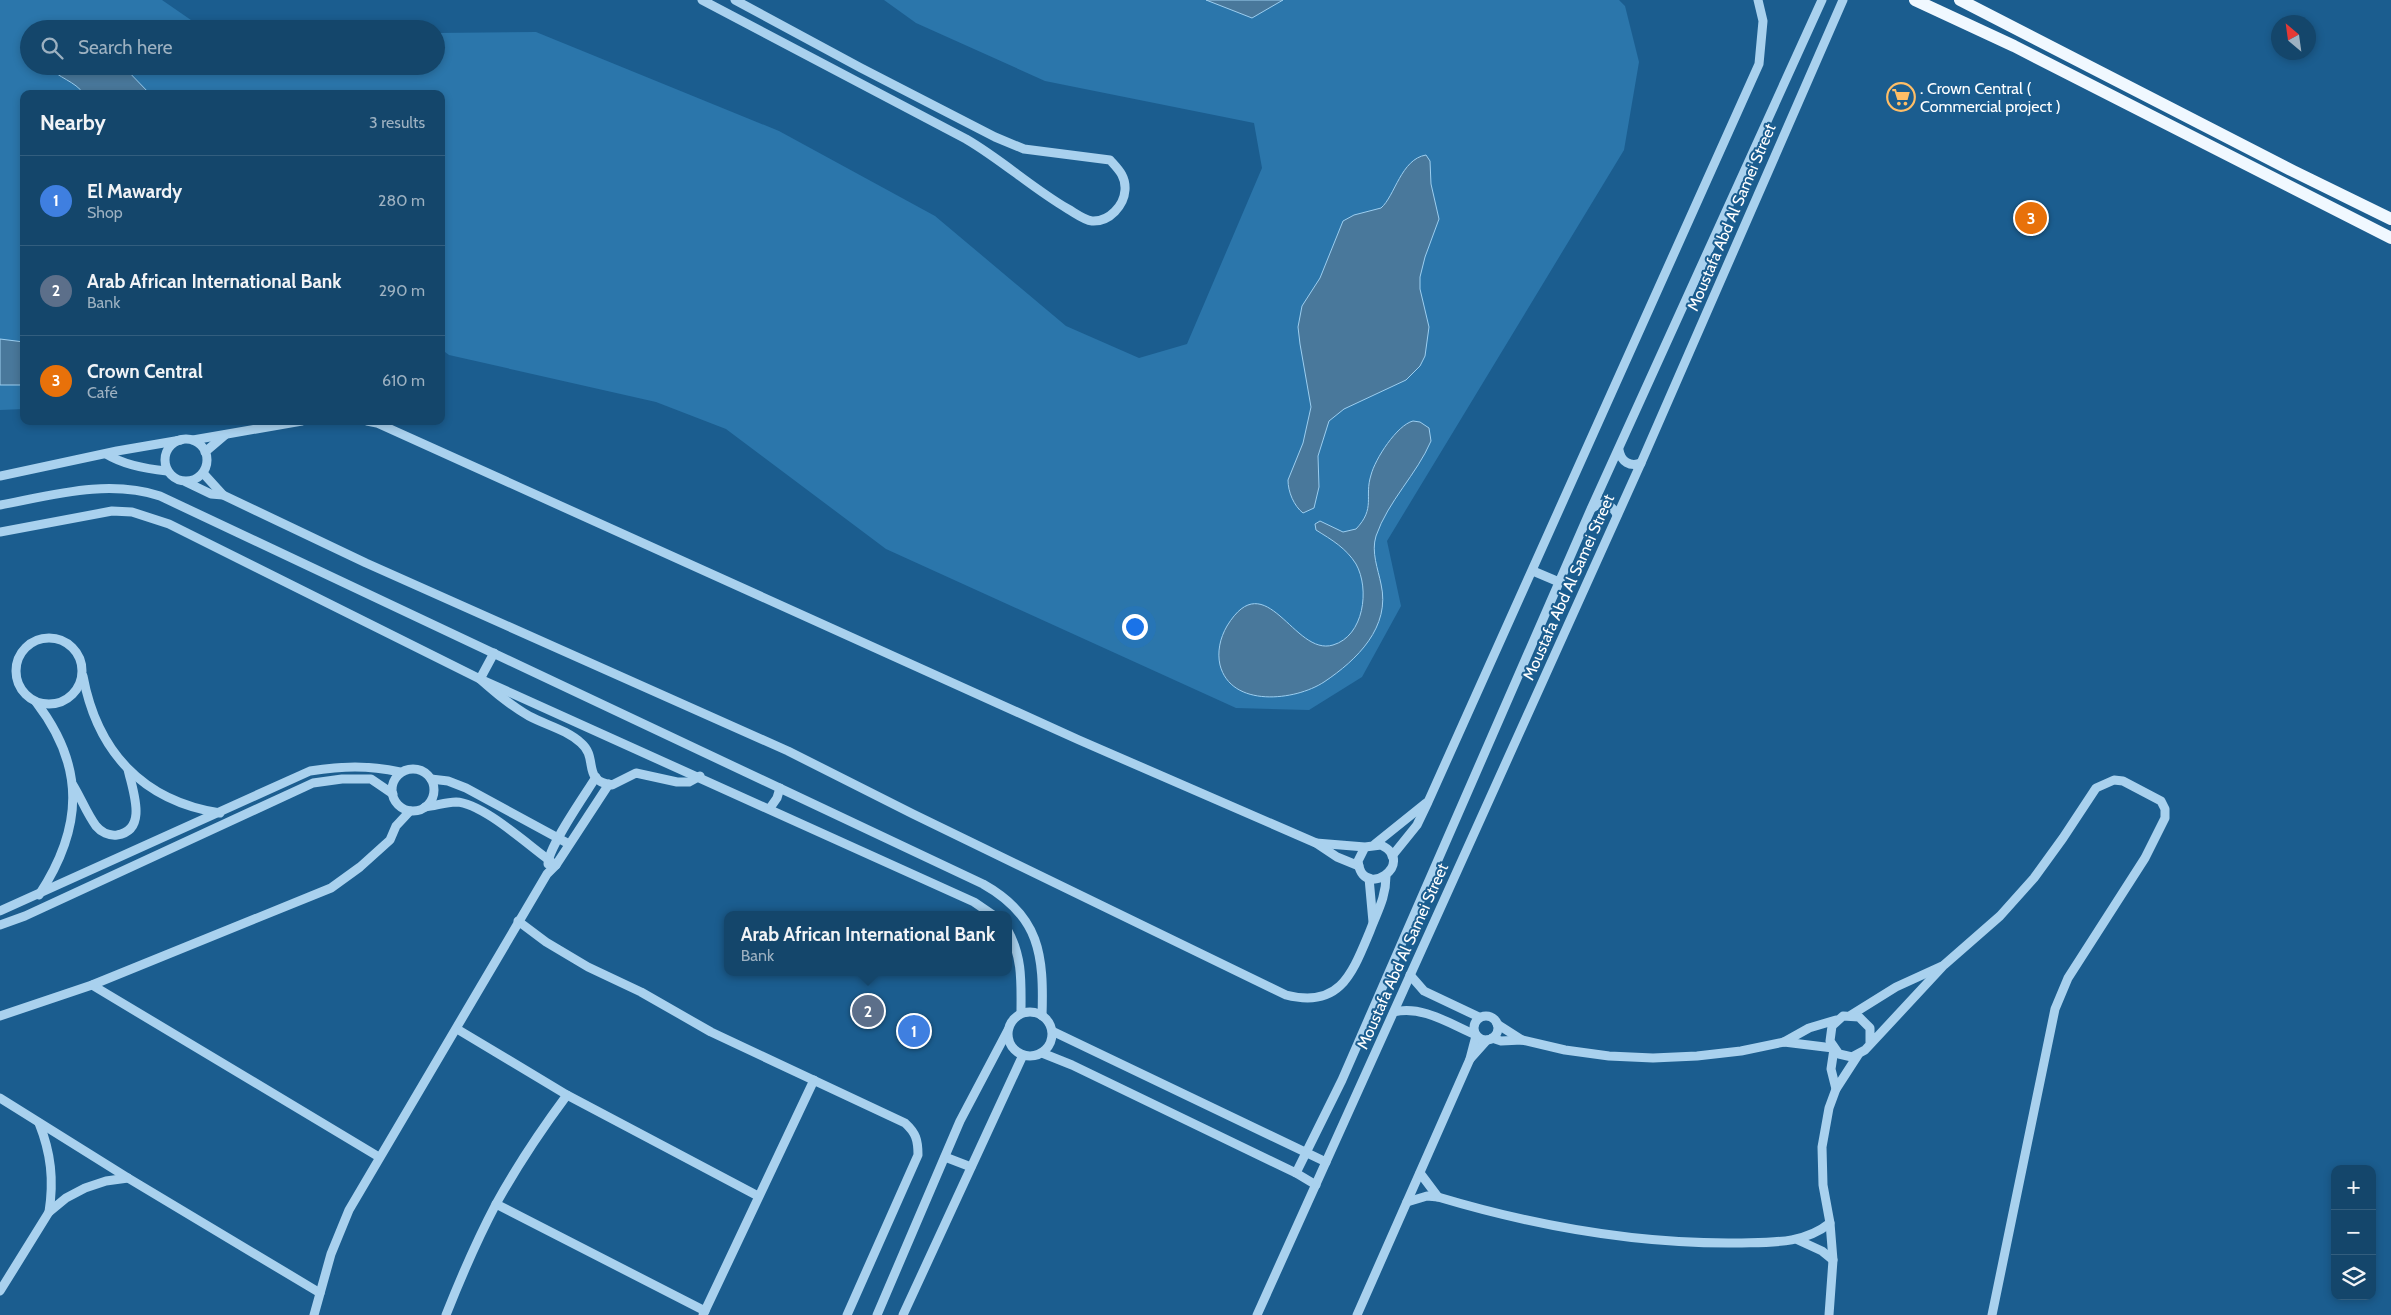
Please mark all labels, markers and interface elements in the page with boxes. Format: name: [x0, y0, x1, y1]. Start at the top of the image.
north arrow: [2271, 15, 2316, 60]
search box: [20, 20, 445, 75]
icon: search: [38, 34, 66, 62]
text: Search here: [78, 36, 172, 59]
place label: . Crown Central ( Commercial project ): [1920, 79, 2061, 116]
supermarket icon: . Crown Central ( Commercial project ): [1886, 82, 1916, 112]
text: Nearby: [40, 110, 106, 135]
text: 3 results: [369, 113, 425, 132]
street label: Moustafa Abd Al Samei Street: [1683, 120, 1780, 314]
text: El Mawardy: [87, 180, 182, 203]
text: 1: [53, 191, 59, 210]
text: 280 m: [378, 191, 425, 210]
pin: 3: [2015, 199, 2047, 237]
text: Shop: [87, 203, 123, 222]
text: Arab African International Bank: [87, 270, 342, 293]
text: 2: [52, 281, 60, 300]
text: 290 m: [379, 281, 425, 300]
text: Bank: [87, 293, 120, 312]
text: Crown Central: [87, 360, 203, 383]
text: 3: [52, 371, 60, 390]
text: 610 m: [382, 371, 425, 390]
text: Café: [87, 383, 118, 402]
street label: Moustafa Abd Al Samei Street: [1519, 491, 1618, 683]
your location: [1122, 614, 1148, 640]
street label: Moustafa Abd Al Samei Street: [1353, 860, 1452, 1052]
popup: [724, 911, 1012, 976]
text: Arab African International Bank: [741, 923, 995, 946]
text: Bank: [741, 946, 774, 965]
pin: 2: [852, 992, 884, 1030]
pin: 1: [898, 1012, 930, 1050]
map controls: [2331, 1165, 2376, 1300]
button: +: [2331, 1165, 2376, 1210]
button: −: [2331, 1210, 2376, 1255]
button: layers: [2331, 1255, 2376, 1300]

